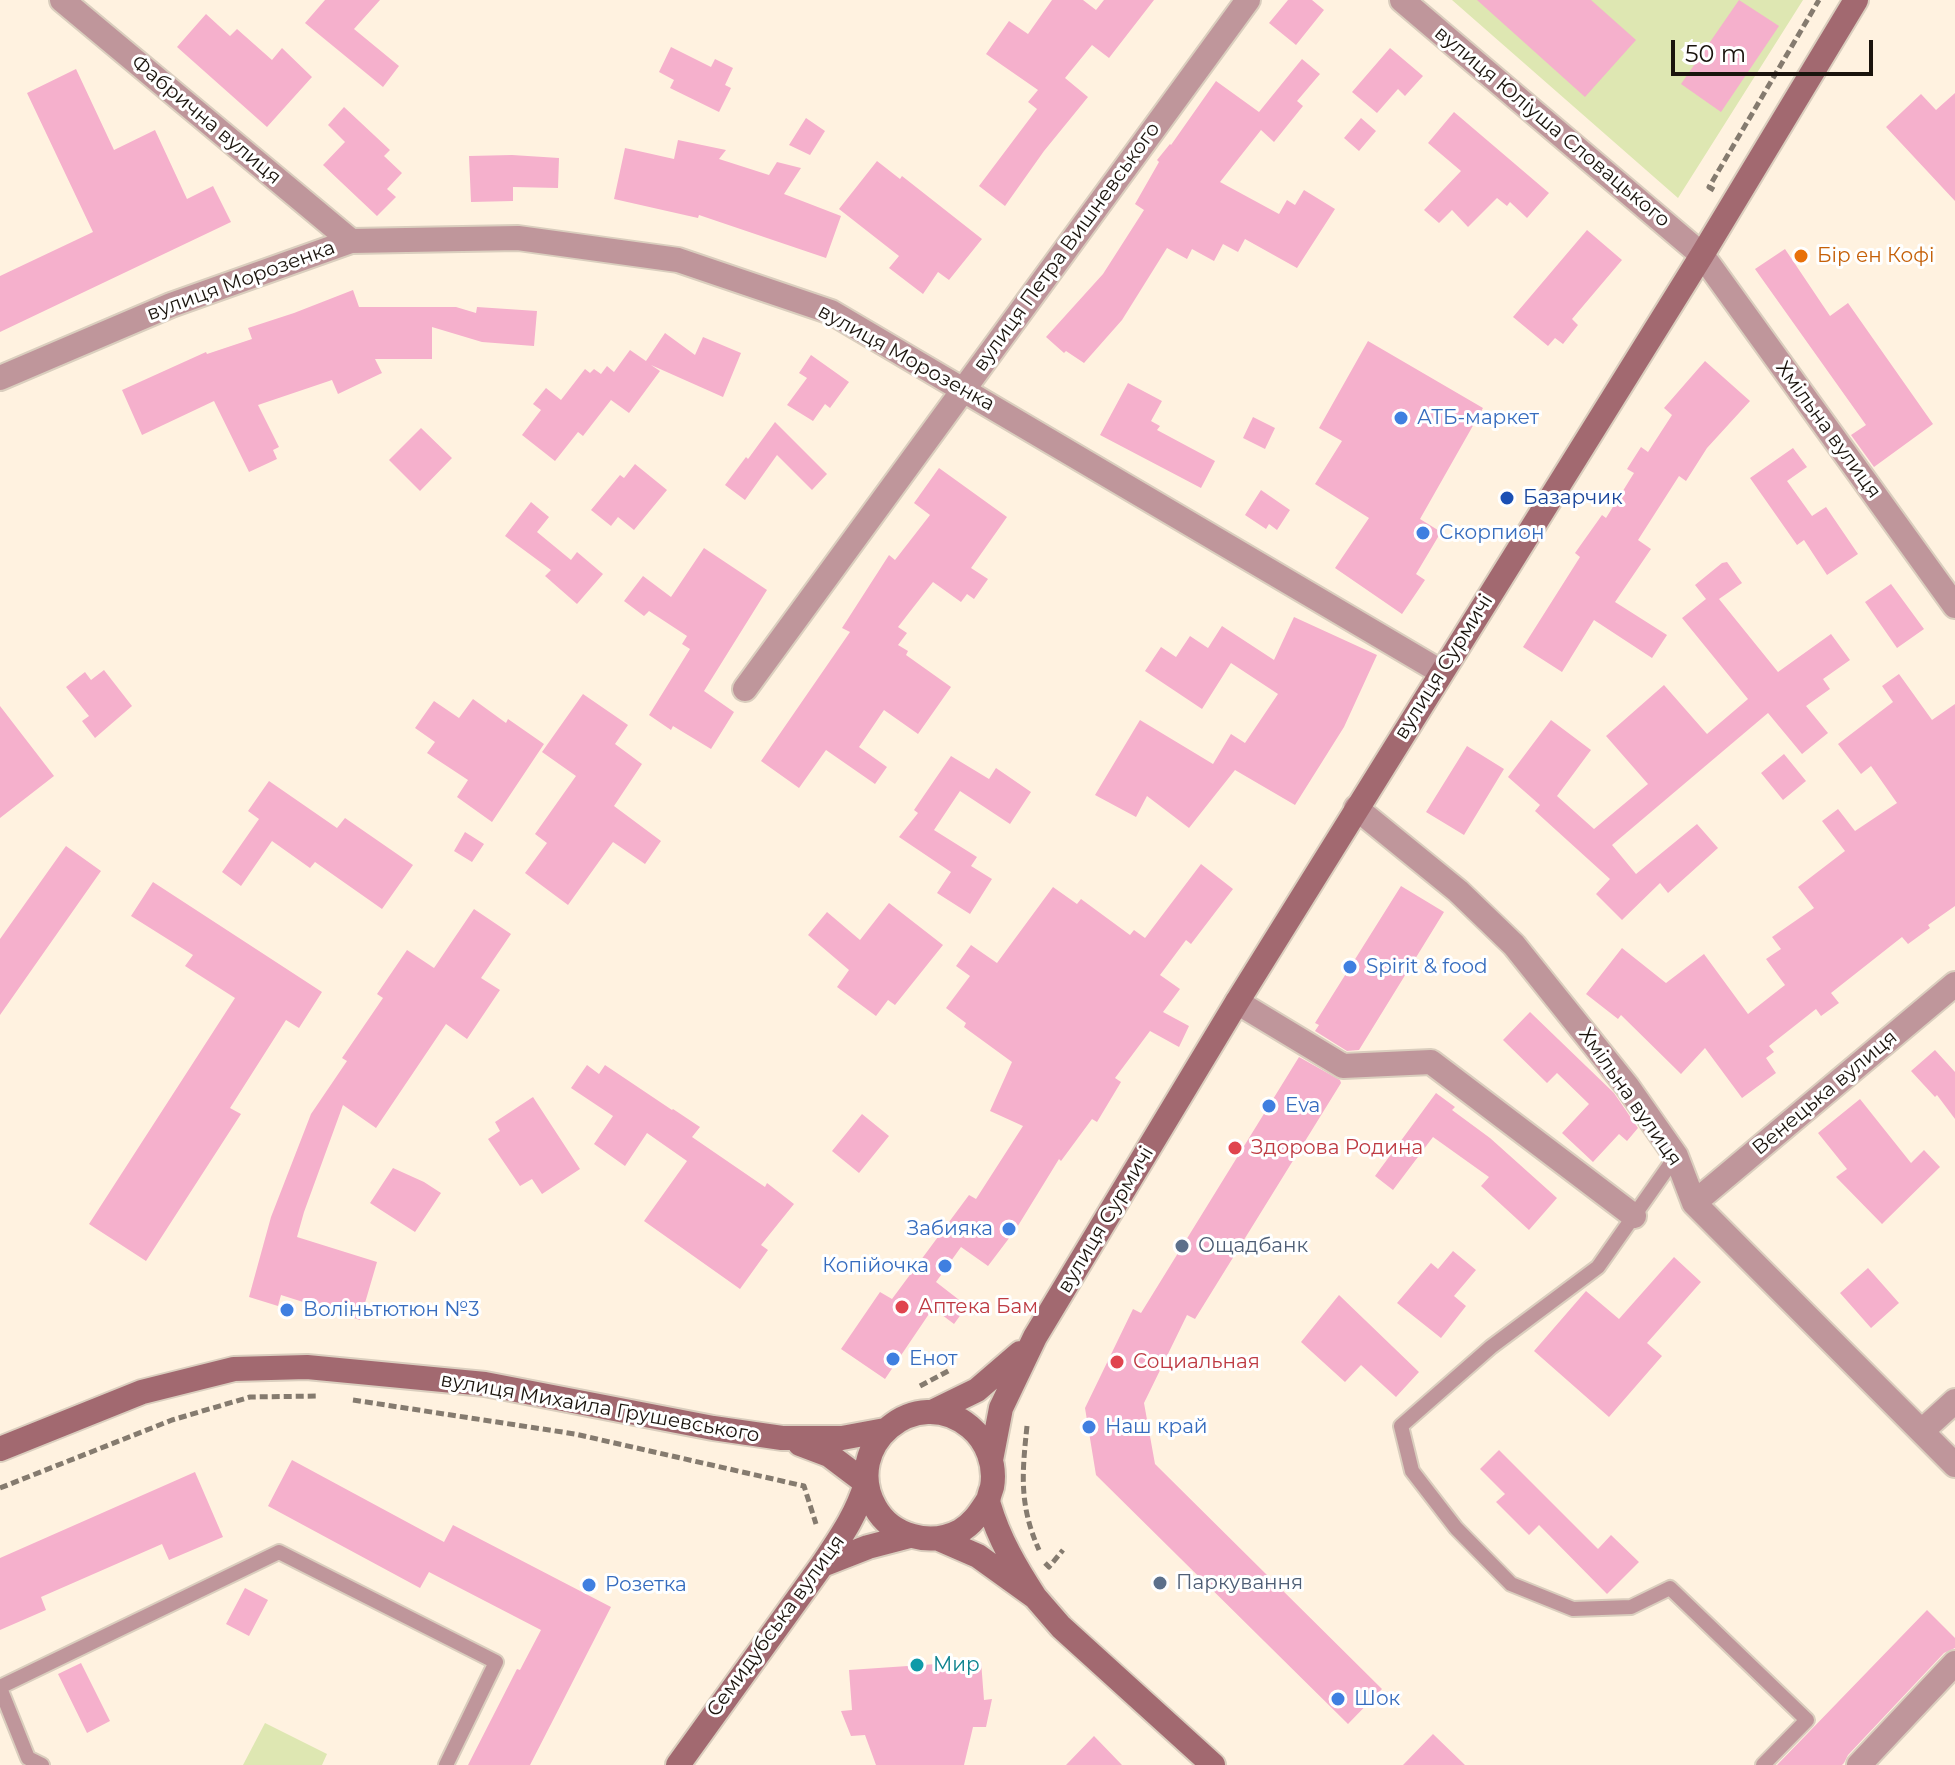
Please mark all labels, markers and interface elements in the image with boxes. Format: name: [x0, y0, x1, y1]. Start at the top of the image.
street label: вулиця Юліуша Словацького: [1429, 21, 1675, 233]
scale bar: [1675, 24, 1877, 74]
text: 50 m: [1685, 39, 1746, 68]
street label: Фабрична вулиця: [126, 50, 286, 190]
street label: вулиця Петра Вишневського: [968, 118, 1166, 376]
street label: вулиця Морозенка: [144, 236, 338, 326]
place label: Бір ен Кофі: [1817, 244, 1934, 268]
marker: Бір ен Кофі: [1792, 247, 1810, 265]
street label: вулиця Морозенка: [813, 299, 999, 417]
street label: Хмільна вулиця: [1770, 357, 1886, 503]
place label: АТБ-маркет: [1417, 406, 1539, 430]
marker: АТБ-маркет: [1392, 409, 1410, 427]
place label: Базарчик: [1523, 486, 1623, 510]
marker: Базарчик: [1498, 489, 1516, 507]
place label: Скорпион: [1439, 521, 1544, 545]
marker: Скорпион: [1414, 524, 1432, 542]
street label: вулиця Сурмичі: [1390, 590, 1498, 744]
place label: Spirit & food: [1366, 955, 1488, 979]
marker: Spirit & food: [1341, 958, 1359, 976]
street label: Хмільна вулиця: [1573, 1023, 1687, 1171]
street label: Венецька вулиця: [1748, 1025, 1902, 1161]
place label: Eva: [1285, 1094, 1320, 1118]
marker: Eva: [1260, 1097, 1278, 1115]
place label: Здорова Родина: [1251, 1136, 1423, 1160]
marker: Здорова Родина: [1226, 1139, 1244, 1157]
street label: вулиця Сурмичі: [1053, 1142, 1159, 1298]
place label: Забияка: [907, 1217, 993, 1241]
marker: Забияка: [1000, 1220, 1018, 1238]
place label: Ощадбанк: [1198, 1234, 1308, 1258]
marker: Ощадбанк: [1173, 1237, 1191, 1255]
place label: Копійочка: [822, 1254, 929, 1278]
marker: Копійочка: [936, 1257, 954, 1275]
place label: Аптека Бам: [918, 1295, 1038, 1319]
place label: Воліньтютюн №3: [303, 1298, 480, 1322]
marker: Аптека Бам: [893, 1298, 911, 1316]
marker: Воліньтютюн №3: [278, 1301, 296, 1319]
place label: Енот: [909, 1347, 957, 1371]
marker: Енот: [884, 1350, 902, 1368]
place label: Социальная: [1133, 1350, 1260, 1374]
marker: Социальная: [1108, 1353, 1126, 1371]
street label: вулиця Михайла Грушевського: [439, 1368, 761, 1448]
place label: Наш край: [1105, 1415, 1208, 1439]
marker: Наш край: [1080, 1418, 1098, 1436]
street label: Семидубська вулиця: [702, 1530, 850, 1722]
place label: Паркування: [1176, 1571, 1303, 1595]
place label: Розетка: [605, 1573, 687, 1597]
marker: Паркування: [1151, 1574, 1169, 1592]
marker: Розетка: [580, 1576, 598, 1594]
place label: Мир: [933, 1653, 980, 1677]
marker: Мир: [908, 1656, 926, 1674]
place label: Шок: [1354, 1687, 1400, 1711]
marker: Шок: [1329, 1690, 1347, 1708]

